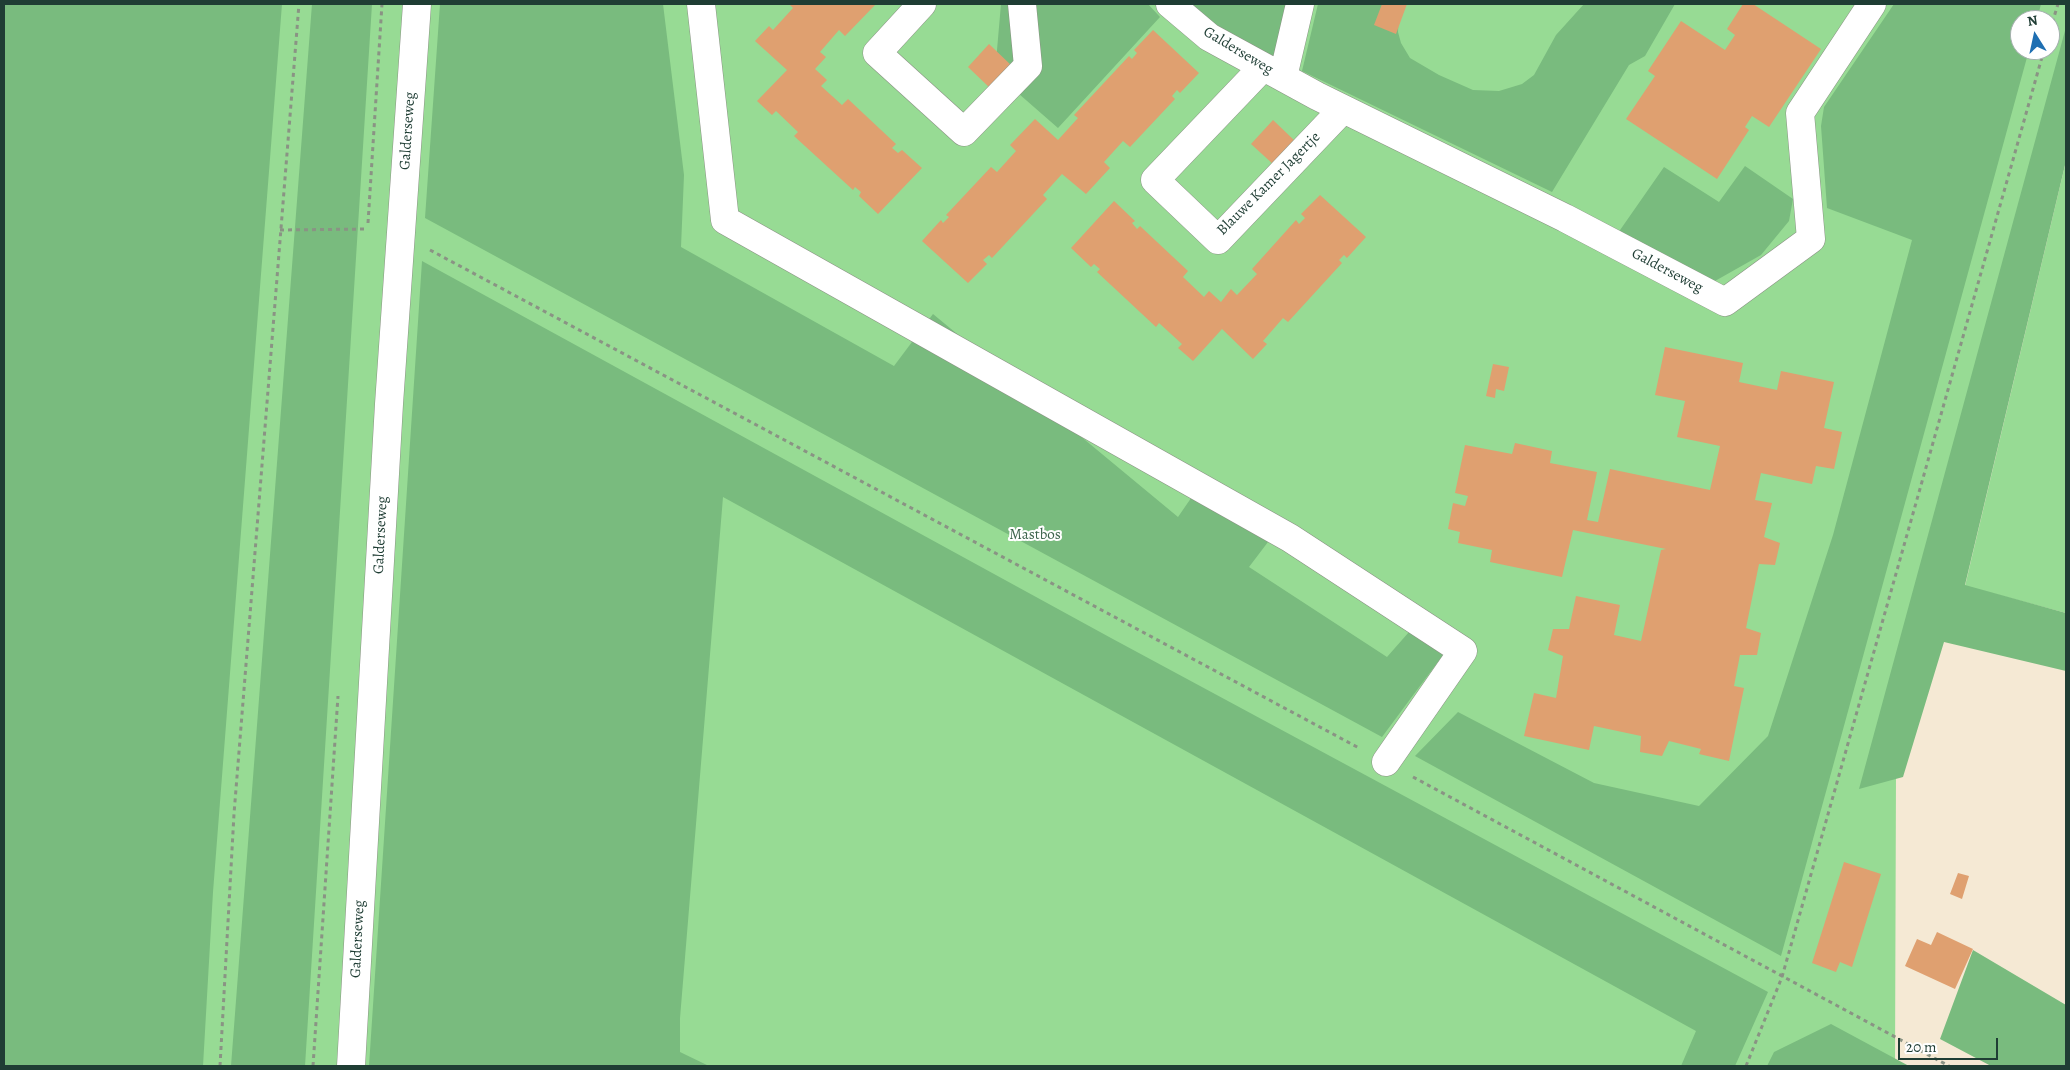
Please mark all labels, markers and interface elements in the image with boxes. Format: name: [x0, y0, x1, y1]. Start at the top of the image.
north arrow: [2010, 10, 2060, 60]
text: N: [2026, 10, 2039, 31]
street label: Galderseweg: [1200, 23, 1276, 79]
street label: Galderseweg: [396, 91, 420, 171]
street label: Blauwe Kamer Jagertje: [1214, 129, 1324, 239]
street label: Galderseweg: [1628, 245, 1706, 297]
street label: Galderseweg: [370, 495, 392, 575]
park label: Mastbos: [1009, 526, 1061, 544]
street label: Galderseweg: [347, 899, 369, 979]
scale bar: [1900, 1028, 2000, 1060]
text: 20 m: [1906, 1037, 1937, 1057]

